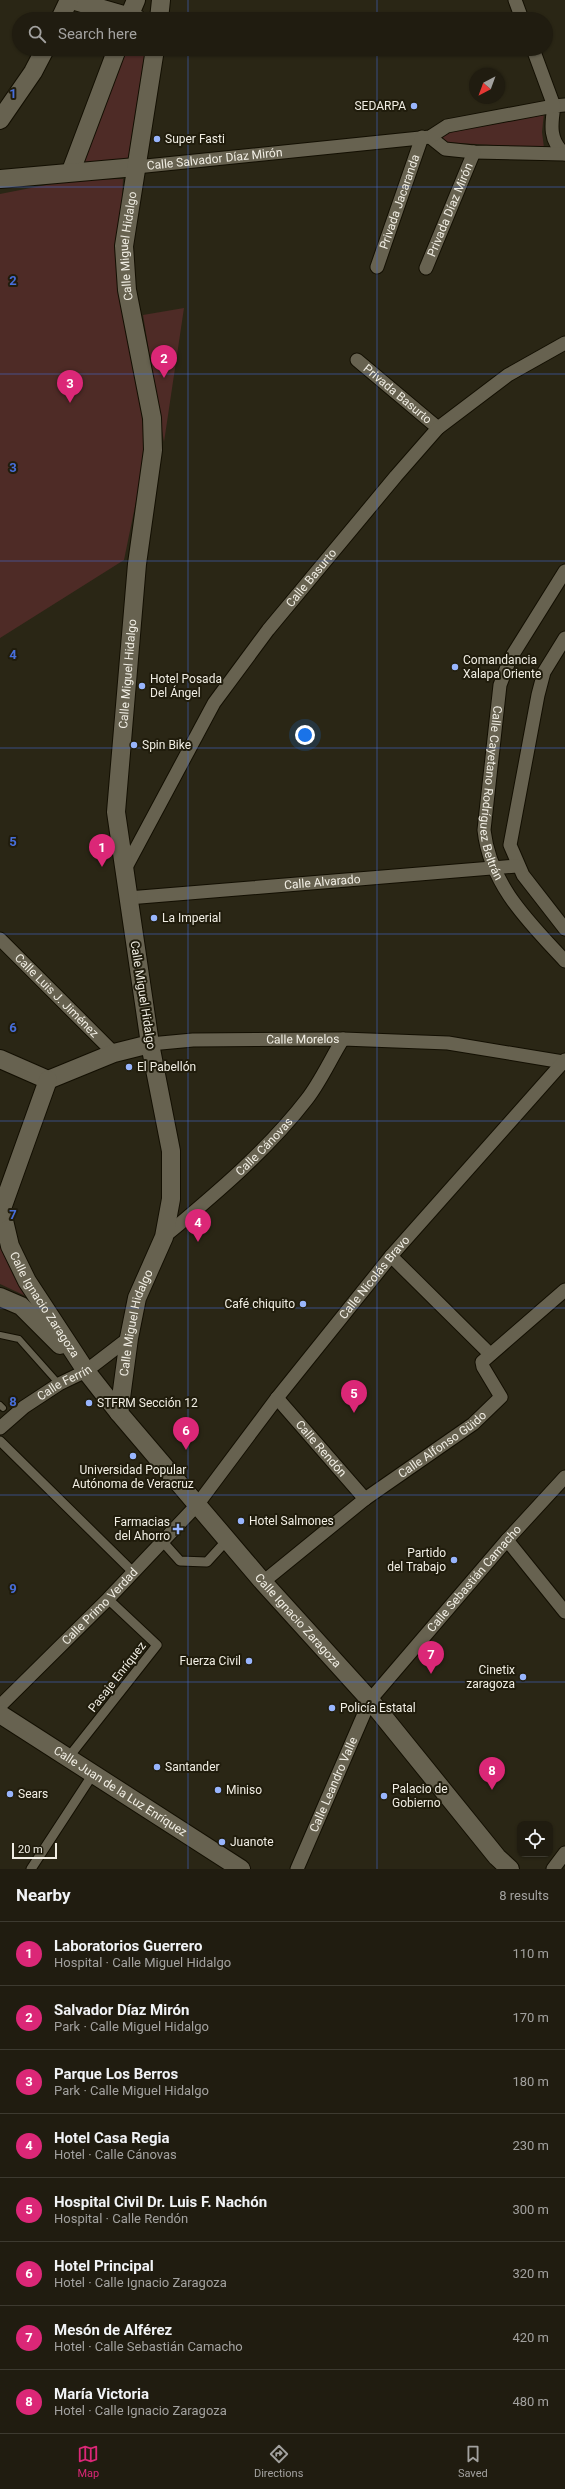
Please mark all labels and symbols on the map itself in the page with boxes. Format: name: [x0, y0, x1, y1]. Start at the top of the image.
north arrow: [469, 68, 505, 104]
text: 1: [9, 86, 17, 101]
place label: SEDARPA: [354, 99, 406, 113]
marker: SEDARPA: [409, 101, 419, 111]
place label: Super Fasti: [165, 132, 225, 146]
marker: Super Fasti: [152, 134, 162, 144]
street label: Calle Salvador Díaz Mirón: [146, 145, 283, 173]
street label: Privada Jacaranda: [377, 153, 422, 251]
street label: Privada Díaz Mirón: [424, 161, 476, 259]
street label: Calle Miguel Hidalgo: [117, 190, 140, 302]
text: 2: [9, 273, 17, 288]
pin: 2: [151, 345, 177, 378]
street label: Privada Basurto: [361, 361, 435, 427]
pin: 3: [57, 370, 83, 403]
text: 3: [9, 460, 17, 475]
street label: Calle Basurto: [283, 546, 340, 610]
street label: Calle Miguel Hidalgo: [116, 618, 139, 729]
text: 4: [9, 647, 17, 662]
place label: Comandancia Xalapa Oriente: [463, 653, 541, 681]
marker: Comandancia Xalapa Oriente: [450, 662, 460, 672]
place label: Hotel Posada Del Ángel: [150, 672, 222, 700]
marker: Hotel Posada Del Ángel: [137, 681, 147, 691]
street label: Calle Cayetano Rodríguez Beltrán: [477, 705, 506, 883]
your location: [295, 725, 315, 745]
place label: Spin Bike: [142, 738, 191, 752]
marker: Spin Bike: [129, 740, 139, 750]
text: 5: [9, 834, 17, 849]
pin: 1: [89, 834, 115, 867]
street label: Calle Alvarado: [284, 872, 361, 892]
place label: La Imperial: [162, 911, 221, 925]
marker: La Imperial: [149, 913, 159, 923]
street label: Calle Miguel Hidalgo: [127, 940, 159, 1050]
street label: Calle Luis J. Jiménez: [12, 951, 101, 1040]
text: 6: [9, 1020, 17, 1035]
street label: Calle Morelos: [266, 1032, 339, 1047]
place label: El Pabellón: [137, 1060, 196, 1074]
marker: El Pabellón: [124, 1062, 134, 1072]
street label: Calle Cánovas: [233, 1115, 296, 1179]
text: 7: [9, 1207, 17, 1222]
pin: 4: [185, 1209, 211, 1242]
street label: Calle Nicolás Bravo: [336, 1233, 413, 1322]
street label: Calle Ignacio Zaragoza: [7, 1249, 82, 1360]
street label: Calle Miguel Hidalgo: [117, 1267, 156, 1377]
place label: Café chiquito: [224, 1297, 295, 1311]
marker: Café chiquito: [298, 1299, 308, 1309]
street label: Calle Ferrín: [34, 1362, 95, 1404]
pin: 5: [341, 1380, 367, 1413]
text: 8: [9, 1394, 17, 1409]
place label: STFRM Sección 12: [97, 1396, 198, 1410]
marker: STFRM Sección 12: [84, 1398, 94, 1408]
street label: Calle Alfonso Güido: [395, 1408, 489, 1481]
pin: 6: [173, 1417, 199, 1450]
street label: Calle Rendón: [293, 1417, 349, 1480]
marker: Universidad Popular Autónoma de Veracruz: [128, 1451, 138, 1461]
place label: Universidad Popular Autónoma de Veracruz: [72, 1463, 194, 1491]
place label: Hotel Salmones: [249, 1514, 334, 1528]
place label: Farmacias del Ahorro: [114, 1515, 170, 1543]
marker: Hotel Salmones: [236, 1516, 246, 1526]
street label: Calle Sebastián Camacho: [424, 1522, 524, 1635]
marker: Farmacias del Ahorro: [173, 1524, 183, 1534]
place label: Partido del Trabajo: [387, 1546, 446, 1574]
marker: Partido del Trabajo: [449, 1555, 459, 1565]
street label: Calle Primo Verdad: [59, 1565, 141, 1648]
street label: Calle Ignacio Zaragoza: [252, 1571, 344, 1670]
text: 9: [9, 1581, 17, 1596]
street label: Pasaje Enríquez: [85, 1639, 149, 1715]
pin: 7: [418, 1641, 444, 1674]
place label: Fuerza Civil: [180, 1654, 241, 1668]
marker: Fuerza Civil: [244, 1656, 254, 1666]
place label: Cinetix zaragoza: [466, 1663, 515, 1691]
marker: Cinetix zaragoza: [518, 1672, 528, 1682]
place label: Policía Estatal: [340, 1701, 416, 1715]
marker: Policía Estatal: [327, 1703, 337, 1713]
street label: Calle Leandro Valle: [307, 1735, 360, 1834]
street label: Calle Juan de la Luz Enríquez: [51, 1743, 190, 1839]
pin: 8: [479, 1757, 505, 1790]
place label: Santander: [165, 1760, 220, 1774]
marker: Santander: [152, 1762, 162, 1772]
place label: Palacio de Gobierno: [392, 1782, 448, 1810]
place label: Miniso: [226, 1783, 262, 1797]
marker: Miniso: [213, 1785, 223, 1795]
place label: Sears: [18, 1787, 48, 1801]
marker: Sears: [5, 1789, 15, 1799]
marker: Palacio de Gobierno: [379, 1791, 389, 1801]
place label: Juanote: [230, 1835, 274, 1849]
marker: Juanote: [217, 1837, 227, 1847]
scale bar: [12, 1841, 57, 1860]

